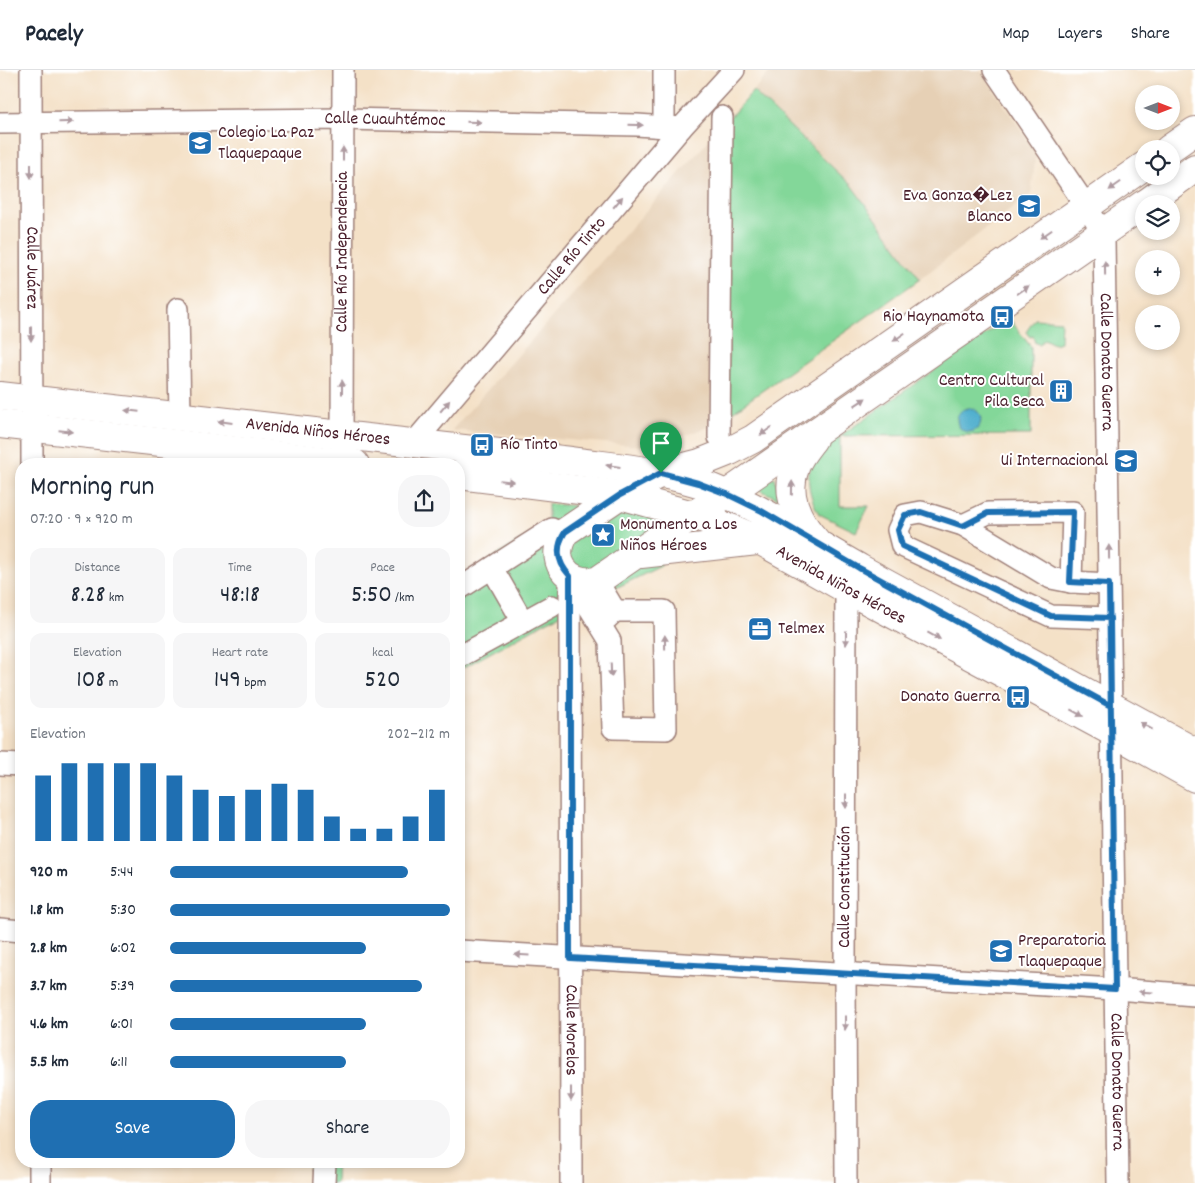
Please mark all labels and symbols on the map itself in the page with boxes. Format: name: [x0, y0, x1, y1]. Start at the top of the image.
north arrow: [1135, 85, 1180, 130]
street label: Calle Cuauhtémoc: [324, 106, 446, 134]
one-way arrow: [58, 118, 74, 126]
one-way arrow: [466, 118, 482, 126]
place label: Colegio La Paz Tlaquepaque: [218, 121, 314, 167]
one-way arrow: [628, 122, 644, 130]
school or university icon: Colegio La Paz Tlaquepaque: [187, 130, 213, 156]
one-way arrow: [339, 146, 347, 162]
one-way arrow: [27, 163, 35, 179]
street label: Calle Río Independencia: [330, 171, 355, 332]
one-way arrow: [1108, 181, 1122, 191]
place label: Eva Gonza�Lez Blanco: [903, 184, 1012, 230]
school or university icon: Eva Gonza�Lez Blanco: [1016, 193, 1042, 219]
one-way arrow: [612, 196, 623, 209]
street label: Calle Río Tinto: [532, 212, 613, 301]
street label: Calle Juárez: [19, 227, 44, 310]
one-way arrow: [1039, 229, 1053, 239]
one-way arrow: [1101, 259, 1109, 275]
one-way arrow: [1016, 285, 1030, 295]
street label: Calle Donato Guerra: [1092, 293, 1119, 431]
bus stop icon: Rio Haynamota: [989, 304, 1015, 330]
place label: Rio Haynamota: [883, 305, 985, 330]
one-way arrow: [27, 326, 35, 342]
one-way arrow: [892, 332, 906, 342]
place label: Centro Cultural Pila Seca: [939, 369, 1045, 415]
building icon: Centro Cultural Pila Seca: [1048, 378, 1074, 404]
one-way arrow: [338, 379, 346, 395]
one-way arrow: [853, 397, 867, 407]
one-way arrow: [439, 400, 450, 413]
one-way arrow: [124, 407, 140, 415]
street label: Avenida Niños Héroes: [244, 412, 392, 453]
one-way arrow: [217, 418, 233, 426]
pin: [640, 422, 682, 473]
one-way arrow: [759, 426, 772, 436]
one-way arrow: [58, 427, 74, 435]
bus stop icon: Río Tinto: [469, 432, 495, 458]
place label: Río Tinto: [500, 433, 558, 458]
school or university icon: Ui Internacional: [1113, 448, 1139, 474]
place label: Ui Internacional: [1000, 449, 1109, 474]
one-way arrow: [604, 462, 620, 470]
one-way arrow: [500, 477, 516, 485]
one-way arrow: [788, 479, 796, 495]
place label: Monumento a Los Niños Héroes: [620, 513, 738, 559]
place icon: Monumento a Los Niños Héroes: [590, 522, 616, 548]
street label: Avenida Niños Héroes: [771, 539, 910, 631]
one-way arrow: [1105, 544, 1113, 560]
office icon: Telmex: [747, 616, 773, 642]
place label: Telmex: [778, 617, 825, 642]
one-way arrow: [842, 630, 850, 646]
one-way arrow: [927, 632, 941, 640]
one-way arrow: [660, 634, 668, 650]
one-way arrow: [608, 663, 616, 679]
bus stop icon: Donato Guerra: [1005, 684, 1031, 710]
place label: Donato Guerra: [901, 685, 1001, 710]
one-way arrow: [1070, 709, 1084, 717]
one-way arrow: [1140, 721, 1153, 730]
one-way arrow: [841, 793, 849, 809]
street label: Calle Constitución: [833, 826, 858, 948]
place label: Preparatoria Tlaquepaque: [1018, 929, 1106, 975]
school or university icon: Preparatoria Tlaquepaque: [988, 938, 1014, 964]
one-way arrow: [514, 951, 530, 959]
street label: Calle Morelos: [558, 984, 583, 1076]
one-way arrow: [1138, 987, 1154, 995]
street label: Calle Donato Guerra: [1103, 1013, 1130, 1151]
one-way arrow: [841, 1015, 849, 1031]
one-way arrow: [567, 1087, 575, 1103]

